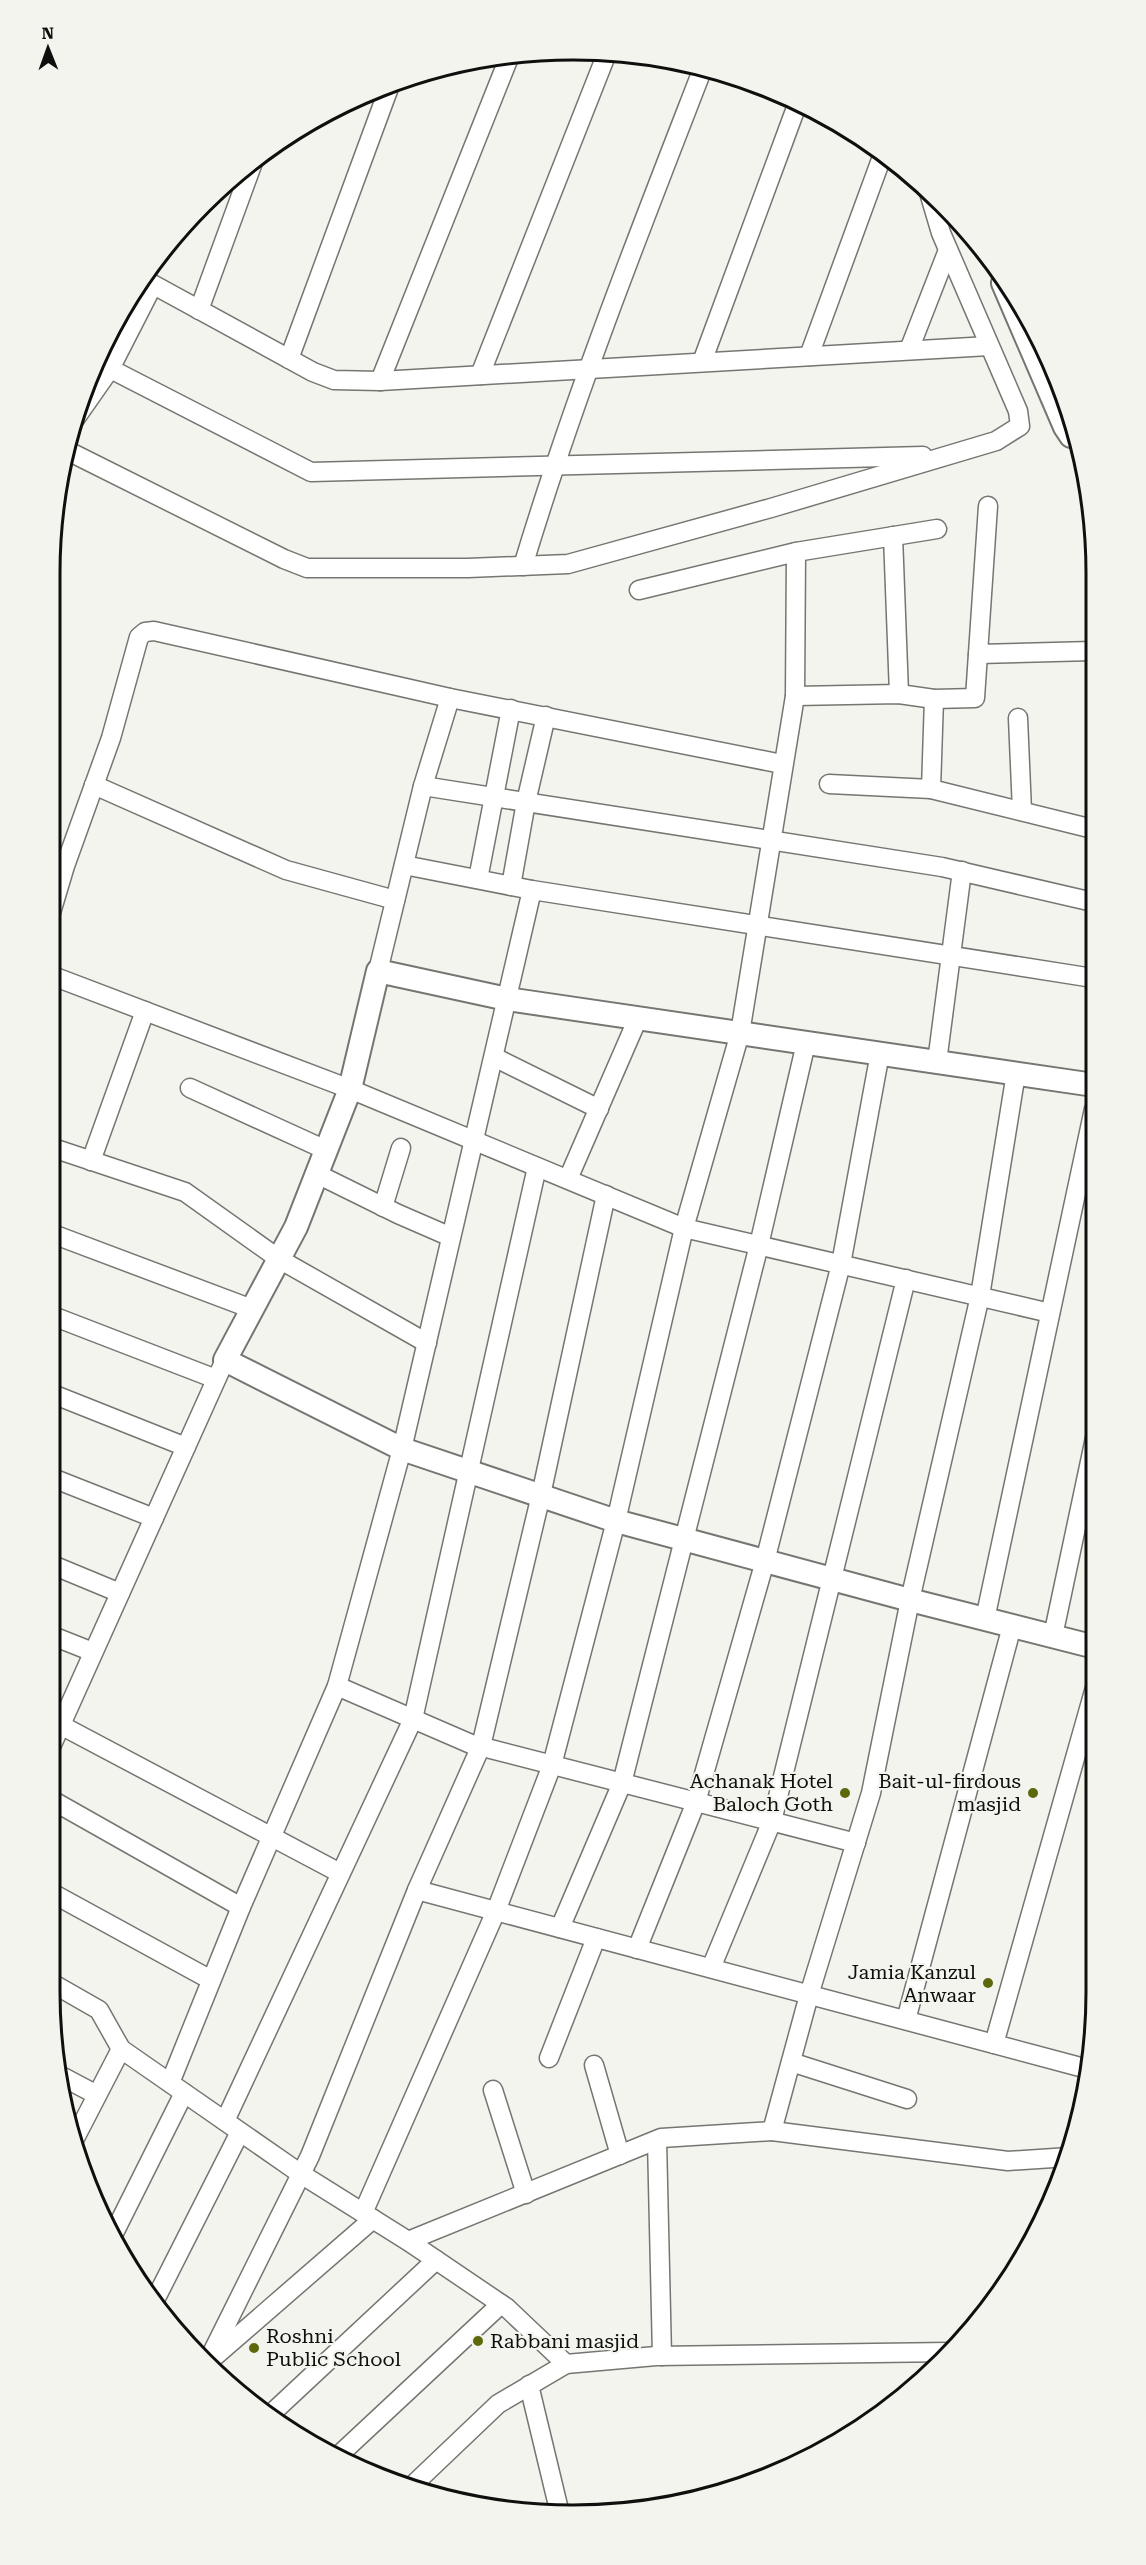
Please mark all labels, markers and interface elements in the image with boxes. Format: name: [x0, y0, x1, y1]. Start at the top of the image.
north arrow: [18, 18, 78, 78]
text: N: [41, 24, 54, 43]
place label: Achanak Hotel Baloch Goth: [690, 1769, 833, 1816]
place label: Bait-ul-firdous masjid: [878, 1769, 1021, 1816]
marker: Achanak Hotel Baloch Goth: [838, 1786, 852, 1800]
marker: Bait-ul-firdous masjid: [1026, 1786, 1040, 1800]
place label: Jamia Kanzul Anwaar: [848, 1960, 976, 2007]
marker: Jamia Kanzul Anwaar: [981, 1976, 995, 1990]
place label: Roshni Public School: [266, 2324, 401, 2371]
place label: Rabbani masjid: [490, 2329, 639, 2353]
marker: Rabbani masjid: [471, 2334, 485, 2348]
marker: Roshni Public School: [247, 2341, 261, 2355]

